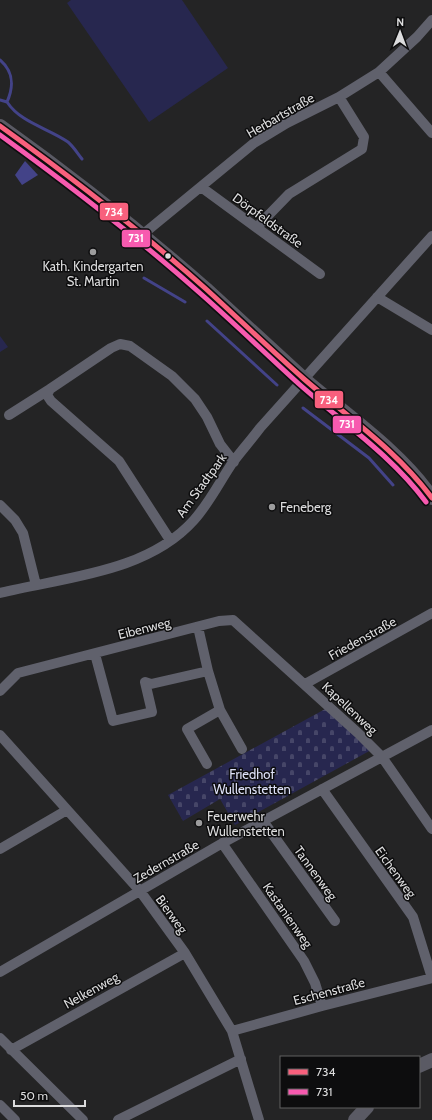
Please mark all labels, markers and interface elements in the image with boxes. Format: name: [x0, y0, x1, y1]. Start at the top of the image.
north arrow: [380, 12, 420, 52]
text: N: [396, 15, 404, 29]
street label: Herbartstraße: [243, 89, 317, 141]
street label: Dörpfeldstraße: [230, 189, 307, 251]
line badge: 734: [99, 202, 129, 221]
text: 734: [105, 205, 123, 219]
line badge: 731: [121, 229, 151, 248]
text: 731: [128, 231, 144, 245]
marker: Kath. Kindergarten St. Martin: [88, 247, 98, 257]
unlabelled marker: [163, 251, 173, 261]
place label: Kath. Kindergarten St. Martin: [42, 258, 144, 289]
line badge: 734: [314, 390, 344, 409]
text: 734: [320, 393, 338, 407]
line badge: 731: [332, 415, 362, 434]
text: 731: [339, 417, 355, 431]
street label: Am Stadtpark: [172, 450, 230, 520]
place label: Feneberg: [280, 499, 332, 515]
marker: Feneberg: [267, 502, 277, 512]
street label: Friedenstraße: [325, 613, 399, 663]
street label: Eibenweg: [116, 614, 173, 642]
street label: Kapellenweg: [319, 678, 381, 738]
park label: Friedhof Wullenstetten: [213, 766, 291, 797]
place label: Feuerwehr Wullenstetten: [207, 808, 285, 839]
marker: Feuerwehr Wullenstetten: [194, 818, 204, 828]
street label: Zedernstraße: [130, 836, 202, 886]
street label: Tannenweg: [291, 843, 341, 904]
street label: Eichenweg: [372, 843, 420, 901]
street label: Kastanienweg: [260, 879, 317, 951]
street label: Bierweg: [153, 892, 192, 937]
street label: Nelkenweg: [61, 968, 122, 1012]
street label: Eschenstraße: [291, 974, 367, 1008]
legend: [280, 1056, 420, 1108]
text: 734: [316, 1064, 336, 1079]
scale bar: [14, 1082, 85, 1108]
text: 731: [316, 1084, 332, 1099]
text: 50 m: [20, 1088, 48, 1103]

